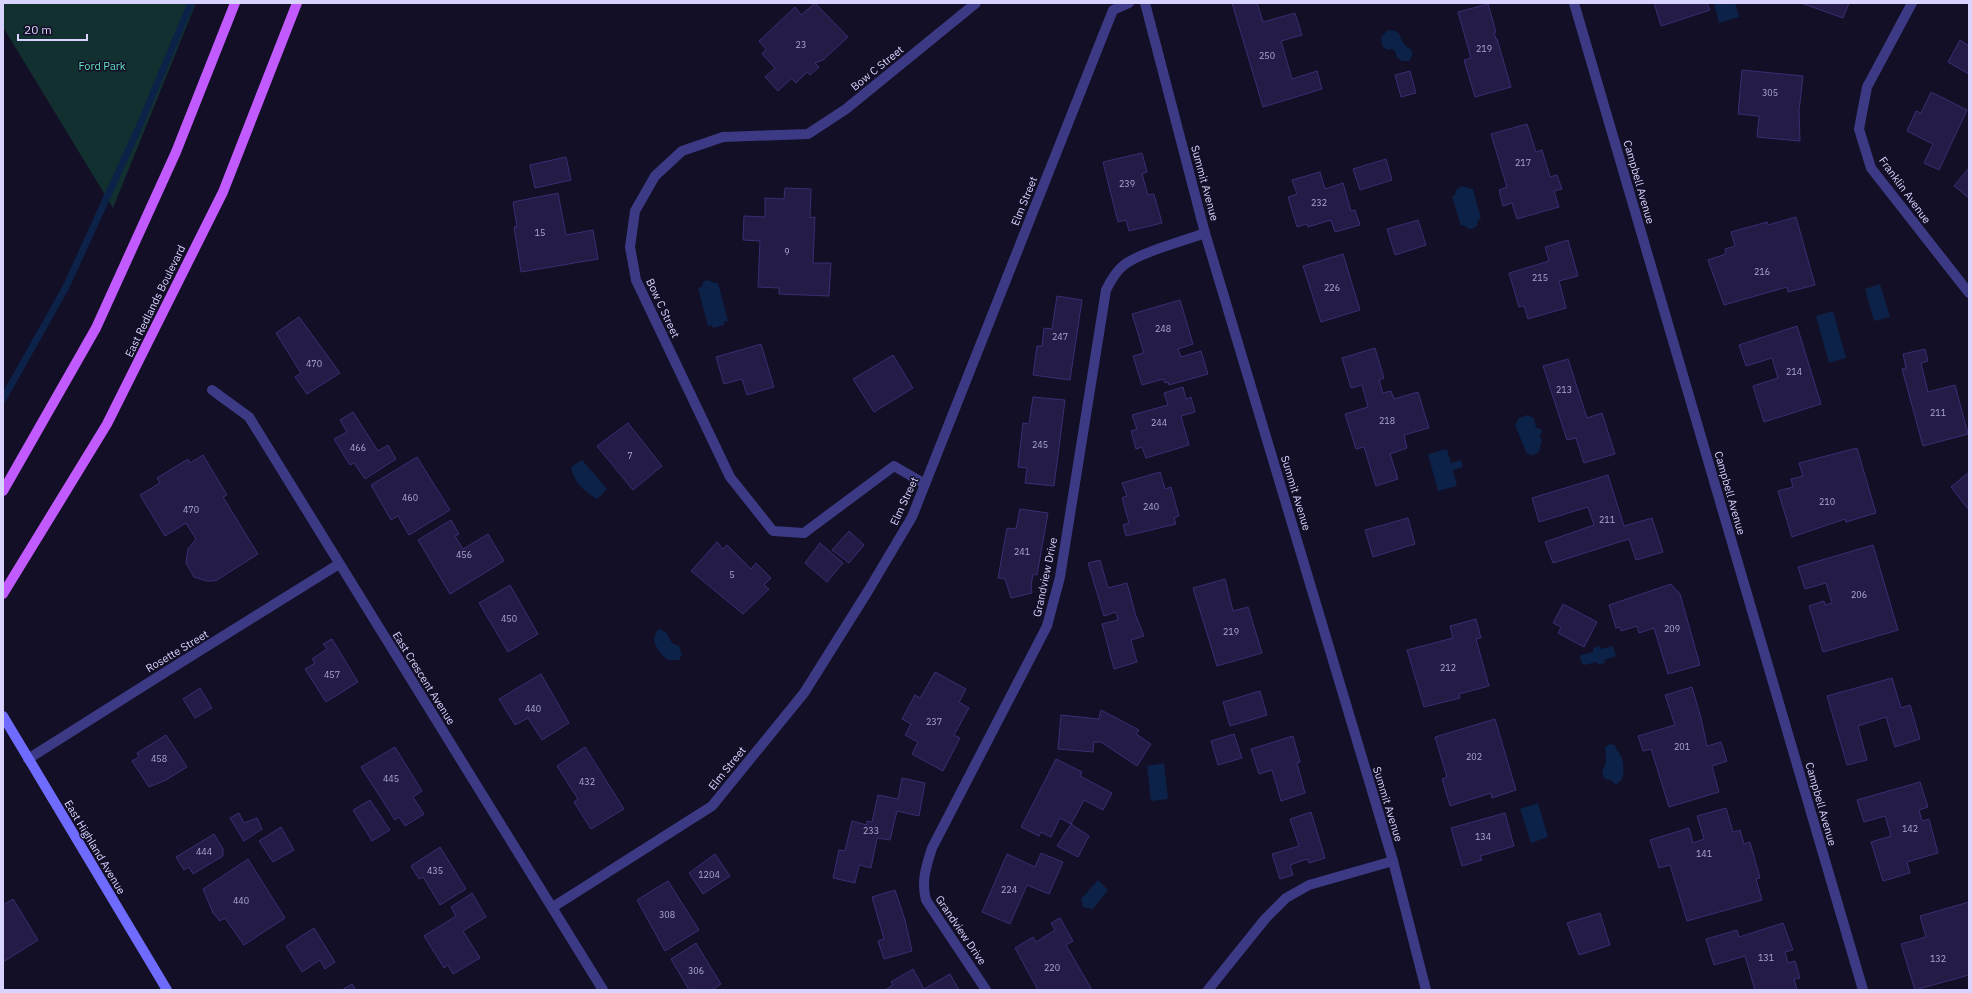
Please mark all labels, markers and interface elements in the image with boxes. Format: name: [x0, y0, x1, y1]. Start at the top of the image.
scale bar: [18, 16, 87, 42]
text: 20 m: [24, 22, 52, 37]
house number: 23: [796, 39, 806, 50]
street label: Bow C Street: [848, 42, 906, 94]
house number: 219: [1476, 43, 1492, 54]
house number: 250: [1259, 50, 1275, 61]
park label: Ford Park: [78, 59, 126, 73]
house number: 305: [1762, 87, 1778, 98]
street label: Campbell Avenue: [1620, 139, 1658, 225]
street label: Summit Avenue: [1188, 144, 1222, 222]
street label: Franklin Avenue: [1876, 154, 1934, 226]
house number: 217: [1515, 157, 1531, 168]
street label: Elm Street: [1008, 174, 1040, 228]
house number: 239: [1119, 178, 1135, 189]
house number: 232: [1311, 197, 1327, 208]
house number: 15: [535, 227, 545, 238]
street label: East Redlands Boulevard: [122, 243, 188, 359]
house number: 9: [784, 246, 790, 257]
house number: 216: [1754, 266, 1770, 277]
house number: 215: [1532, 272, 1548, 283]
street label: Bow C Street: [643, 276, 683, 340]
house number: 226: [1324, 282, 1340, 293]
house number: 248: [1155, 323, 1171, 334]
house number: 247: [1052, 331, 1068, 342]
house number: 470: [306, 358, 322, 369]
house number: 214: [1786, 366, 1802, 377]
house number: 213: [1556, 384, 1572, 395]
house number: 211: [1930, 407, 1946, 418]
house number: 218: [1379, 415, 1395, 426]
house number: 244: [1151, 417, 1167, 428]
house number: 245: [1032, 439, 1048, 450]
house number: 466: [350, 442, 366, 453]
house number: 7: [627, 450, 633, 461]
street label: Campbell Avenue: [1711, 450, 1749, 536]
street label: Summit Avenue: [1278, 454, 1314, 532]
street label: Elm Street: [887, 474, 921, 527]
house number: 460: [402, 492, 418, 503]
house number: 210: [1819, 496, 1835, 507]
house number: 240: [1143, 501, 1159, 512]
house number: 470: [183, 504, 199, 515]
house number: 211: [1599, 514, 1615, 525]
street label: Grandview Drive: [1030, 536, 1060, 618]
house number: 241: [1014, 546, 1030, 557]
house number: 456: [456, 549, 472, 560]
house number: 5: [729, 569, 735, 580]
house number: 206: [1851, 589, 1867, 600]
house number: 450: [501, 613, 517, 624]
house number: 209: [1664, 623, 1680, 634]
house number: 219: [1223, 626, 1239, 637]
street label: Rosette Street: [143, 627, 211, 675]
street label: East Crescent Avenue: [390, 629, 458, 727]
house number: 212: [1440, 662, 1456, 673]
house number: 457: [324, 669, 340, 680]
house number: 440: [525, 703, 541, 714]
house number: 237: [926, 716, 942, 727]
house number: 201: [1674, 741, 1690, 752]
street label: Elm Street: [705, 743, 749, 793]
house number: 202: [1466, 751, 1482, 762]
house number: 458: [151, 753, 167, 764]
street label: Campbell Avenue: [1802, 761, 1840, 847]
street label: Summit Avenue: [1370, 765, 1406, 843]
house number: 445: [383, 773, 399, 784]
house number: 432: [579, 776, 595, 787]
street label: East Highland Avenue: [61, 797, 129, 897]
house number: 142: [1902, 823, 1918, 834]
house number: 233: [863, 825, 879, 836]
house number: 134: [1475, 831, 1491, 842]
house number: 444: [196, 846, 212, 857]
house number: 141: [1696, 848, 1712, 859]
house number: 435: [427, 865, 443, 876]
house number: 1204: [698, 869, 720, 880]
house number: 224: [1001, 884, 1017, 895]
street label: Grandview Drive: [933, 893, 989, 967]
house number: 440: [233, 895, 249, 906]
house number: 308: [659, 909, 675, 920]
house number: 131: [1758, 952, 1774, 963]
house number: 132: [1930, 953, 1946, 964]
house number: 220: [1044, 962, 1060, 973]
house number: 306: [688, 965, 704, 976]

